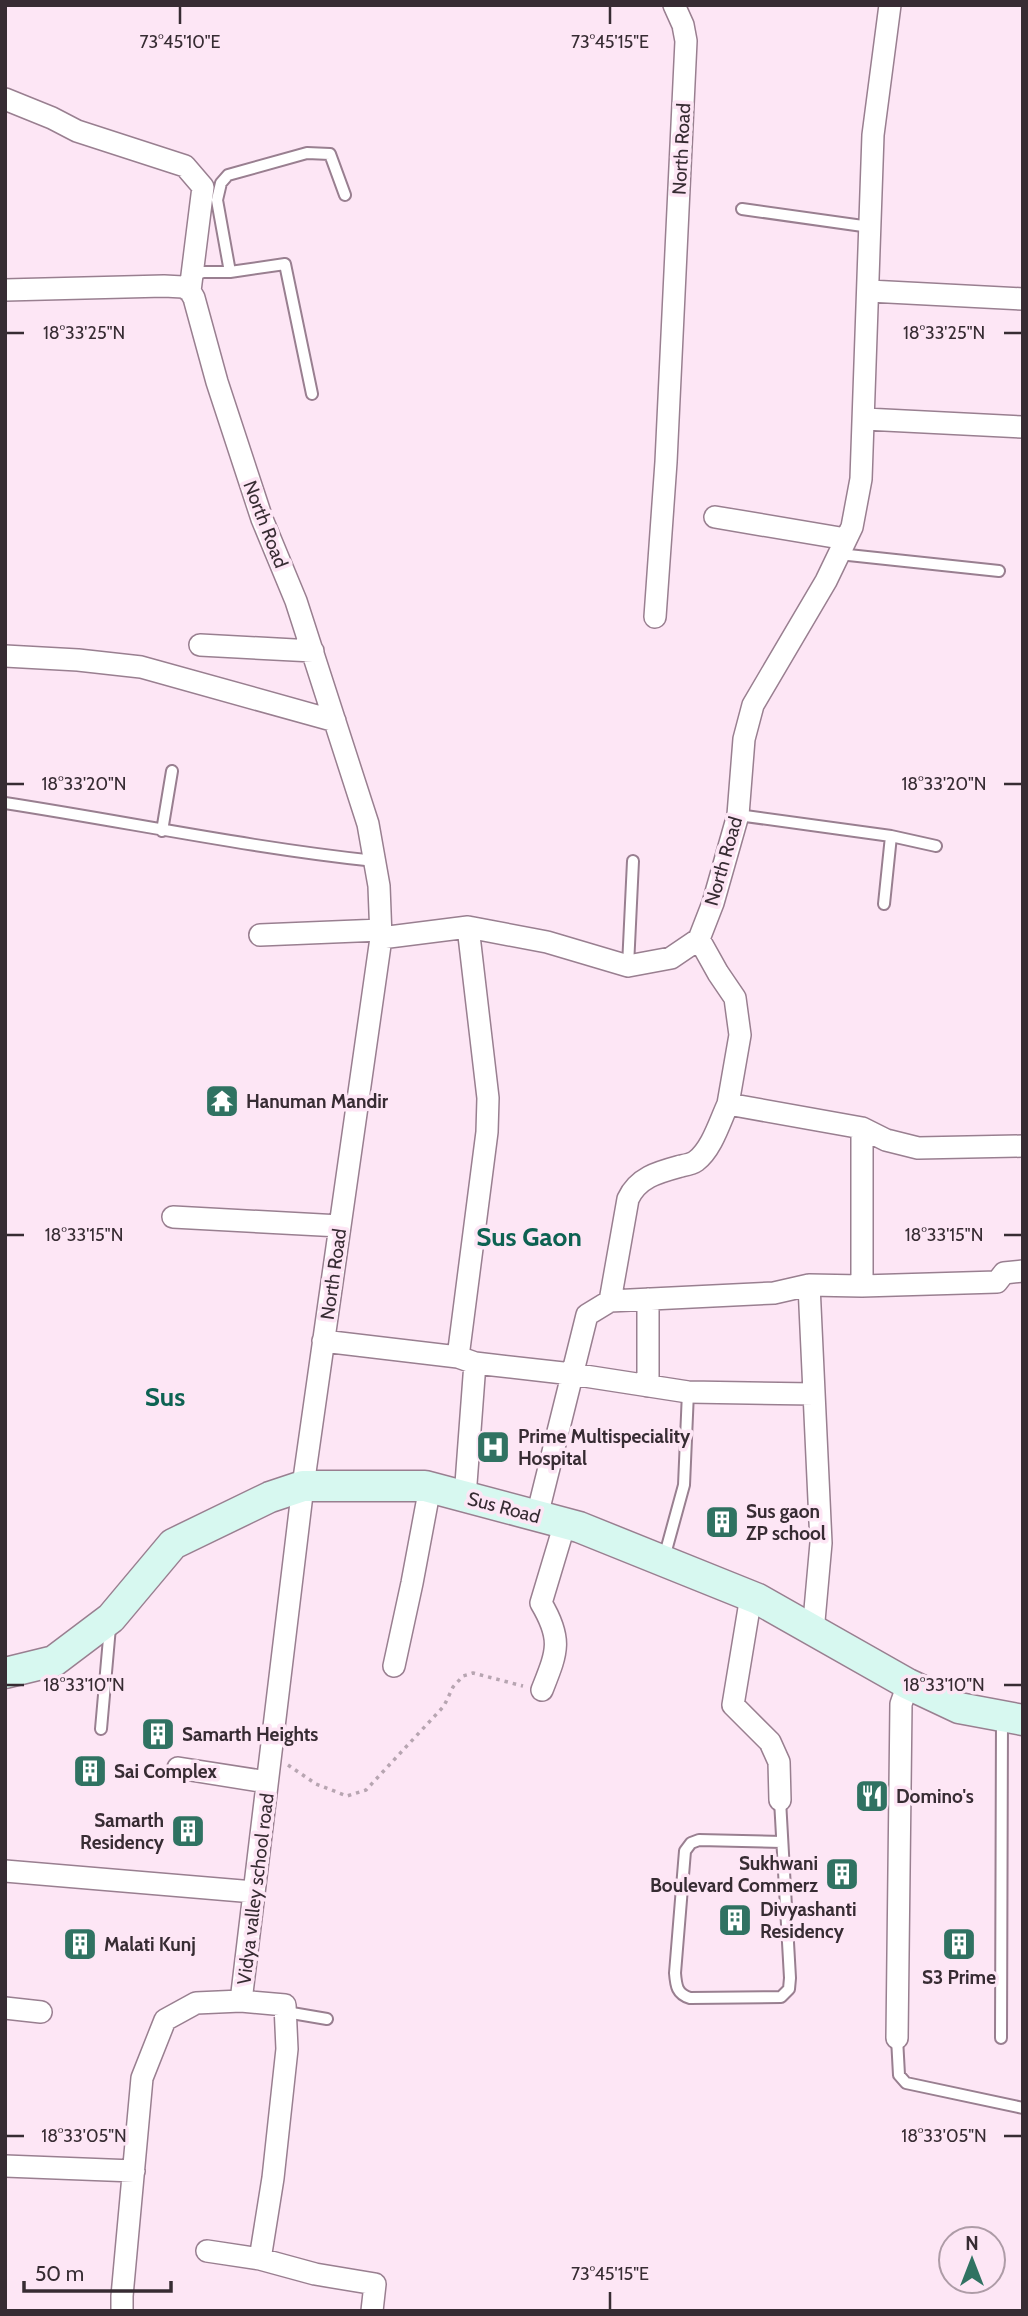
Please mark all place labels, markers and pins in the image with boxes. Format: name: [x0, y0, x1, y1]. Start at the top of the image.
temple icon: Hanuman Mandir: [203, 1082, 241, 1120]
place label: Hanuman Mandir: [246, 1090, 389, 1113]
place label: Prime Multispeciality Hospital: [518, 1425, 691, 1470]
hospital icon: Prime Multispeciality Hospital: [474, 1428, 512, 1466]
place label: Sus gaon ZP school: [746, 1500, 826, 1545]
building icon: Sus gaon ZP school: [703, 1503, 741, 1541]
building icon: Samarth Heights: [139, 1715, 177, 1753]
place label: Samarth Heights: [182, 1723, 318, 1746]
building icon: Sai Complex: [71, 1752, 109, 1790]
place label: Sai Complex: [114, 1760, 218, 1783]
restaurant icon: Domino's: [853, 1777, 891, 1815]
place label: Domino's: [896, 1785, 974, 1808]
place label: Samarth Residency: [80, 1809, 165, 1854]
building icon: Samarth Residency: [169, 1812, 207, 1850]
place label: Sukhwani Boulevard Commerz: [650, 1852, 818, 1897]
building icon: Sukhwani Boulevard Commerz: [823, 1855, 861, 1893]
place label: Divyashanti Residency: [760, 1898, 857, 1943]
building icon: Divyashanti Residency: [716, 1901, 754, 1939]
building icon: Malati Kunj: [61, 1925, 99, 1963]
building icon: S3 Prime: [940, 1925, 978, 1963]
place label: Malati Kunj: [104, 1933, 196, 1956]
place label: S3 Prime: [922, 1966, 996, 1989]

